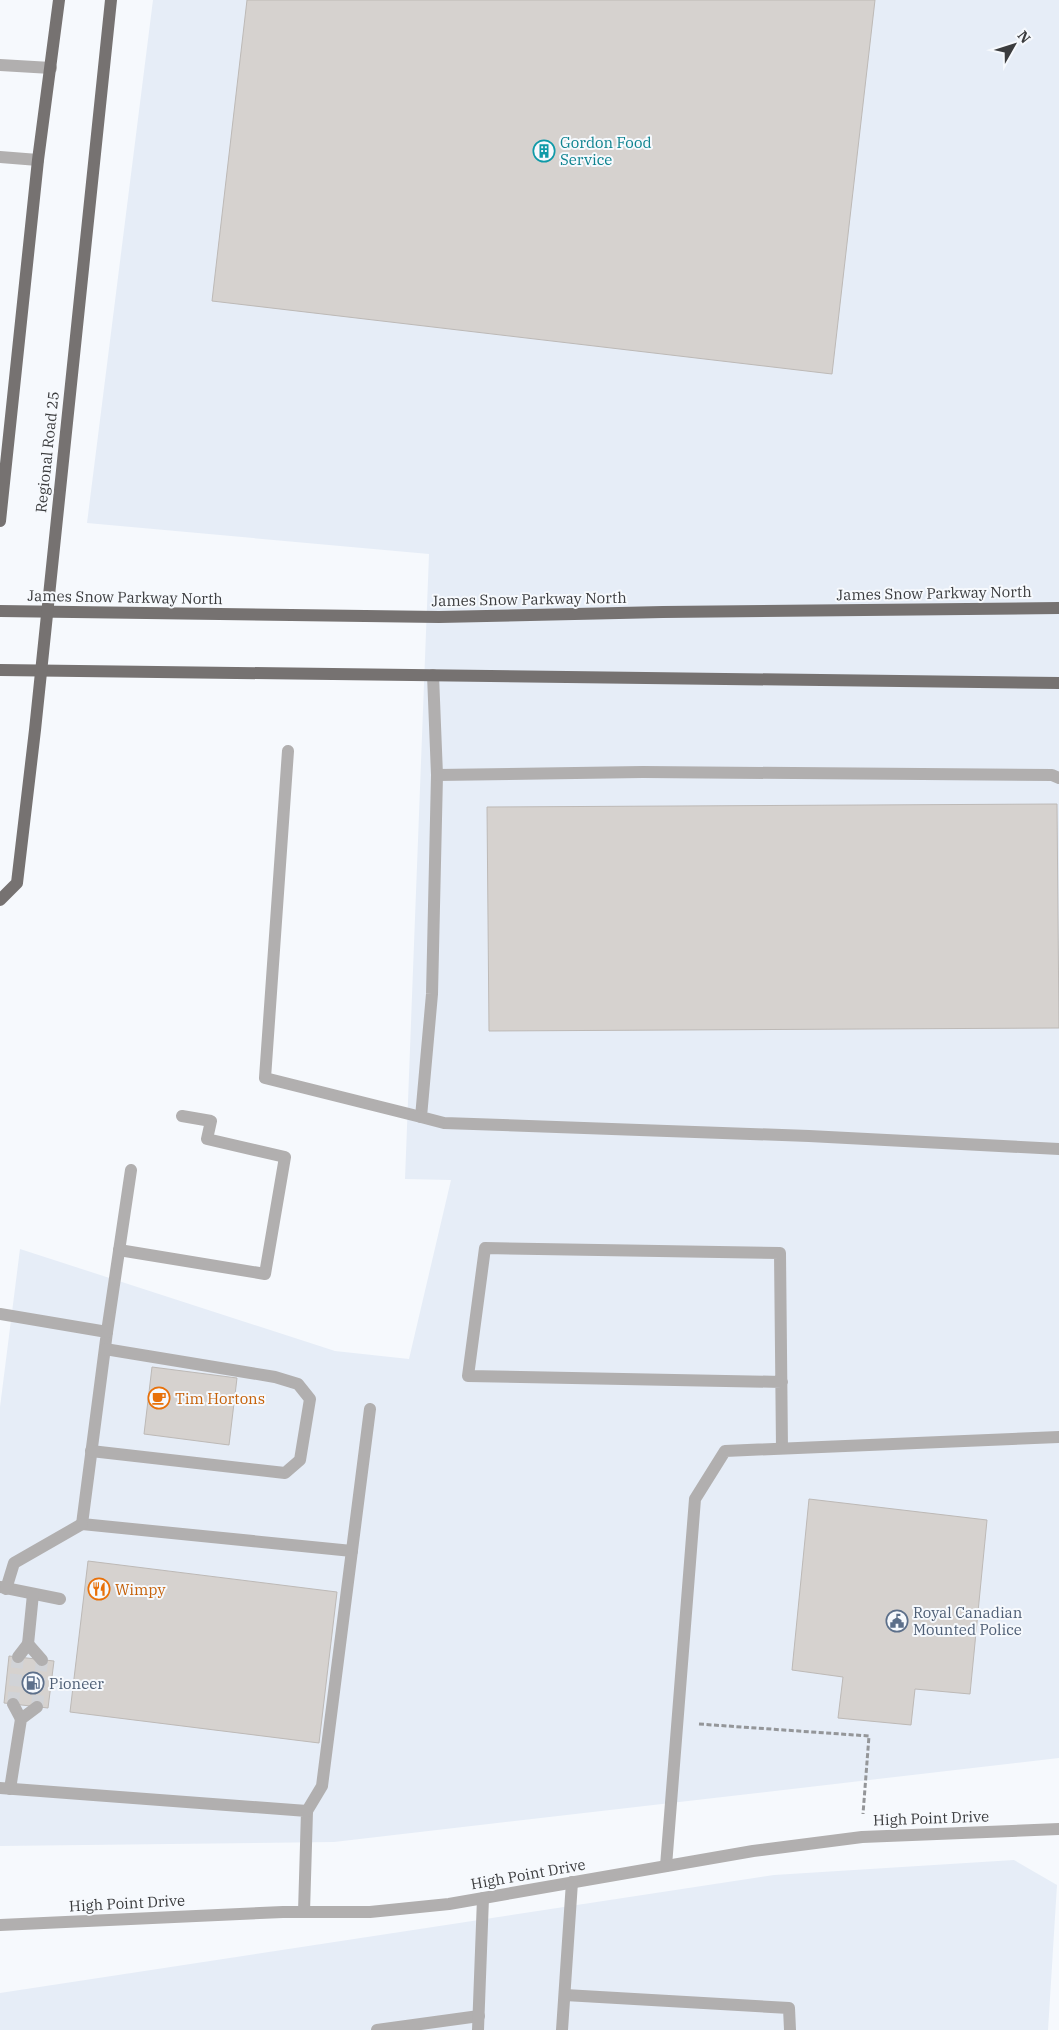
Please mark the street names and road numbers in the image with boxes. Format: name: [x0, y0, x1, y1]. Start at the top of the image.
street label: Regional Road 25: [31, 390, 63, 514]
street label: James Snow Parkway North: [836, 582, 1032, 604]
street label: James Snow Parkway North: [27, 586, 223, 608]
street label: James Snow Parkway North: [431, 588, 627, 610]
street label: High Point Drive: [873, 1806, 989, 1830]
street label: High Point Drive: [469, 1855, 587, 1893]
street label: High Point Drive: [69, 1890, 185, 1916]

